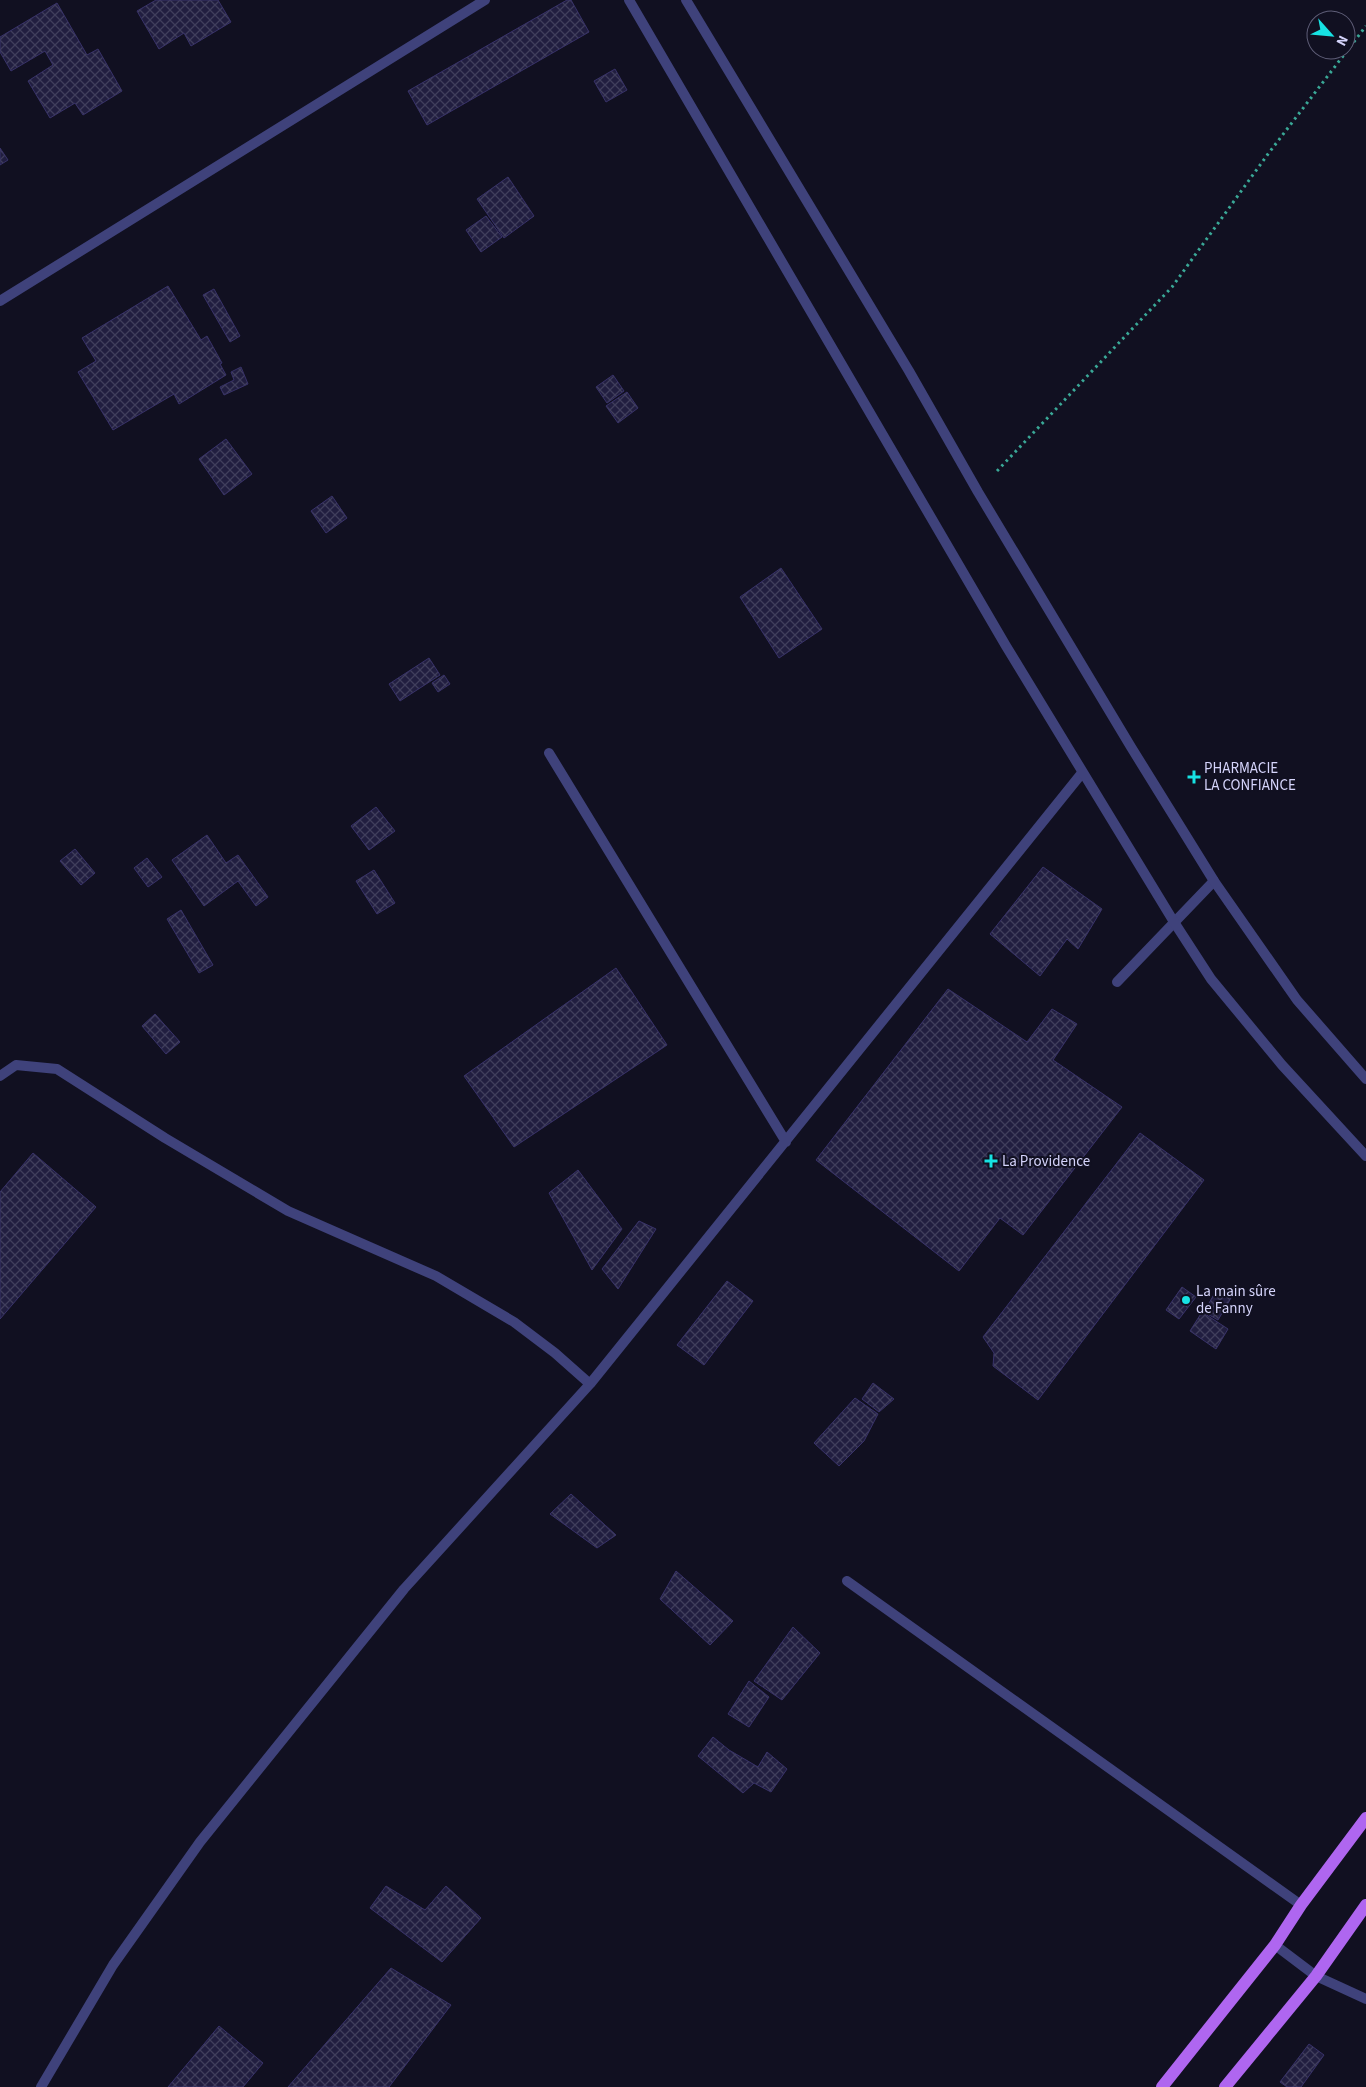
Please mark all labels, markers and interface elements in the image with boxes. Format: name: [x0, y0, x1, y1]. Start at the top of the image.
north arrow: [1306, 10, 1356, 60]
text: N: [1331, 32, 1353, 49]
place label: PHARMACIE LA CONFIANCE: [1204, 758, 1296, 796]
marker: PHARMACIE LA CONFIANCE: [1188, 771, 1200, 783]
place label: La Providence: [1002, 1151, 1090, 1172]
marker: La Providence: [984, 1154, 998, 1168]
place label: La main sûre de Fanny: [1196, 1281, 1276, 1319]
marker: La main sûre de Fanny: [1180, 1294, 1192, 1306]

